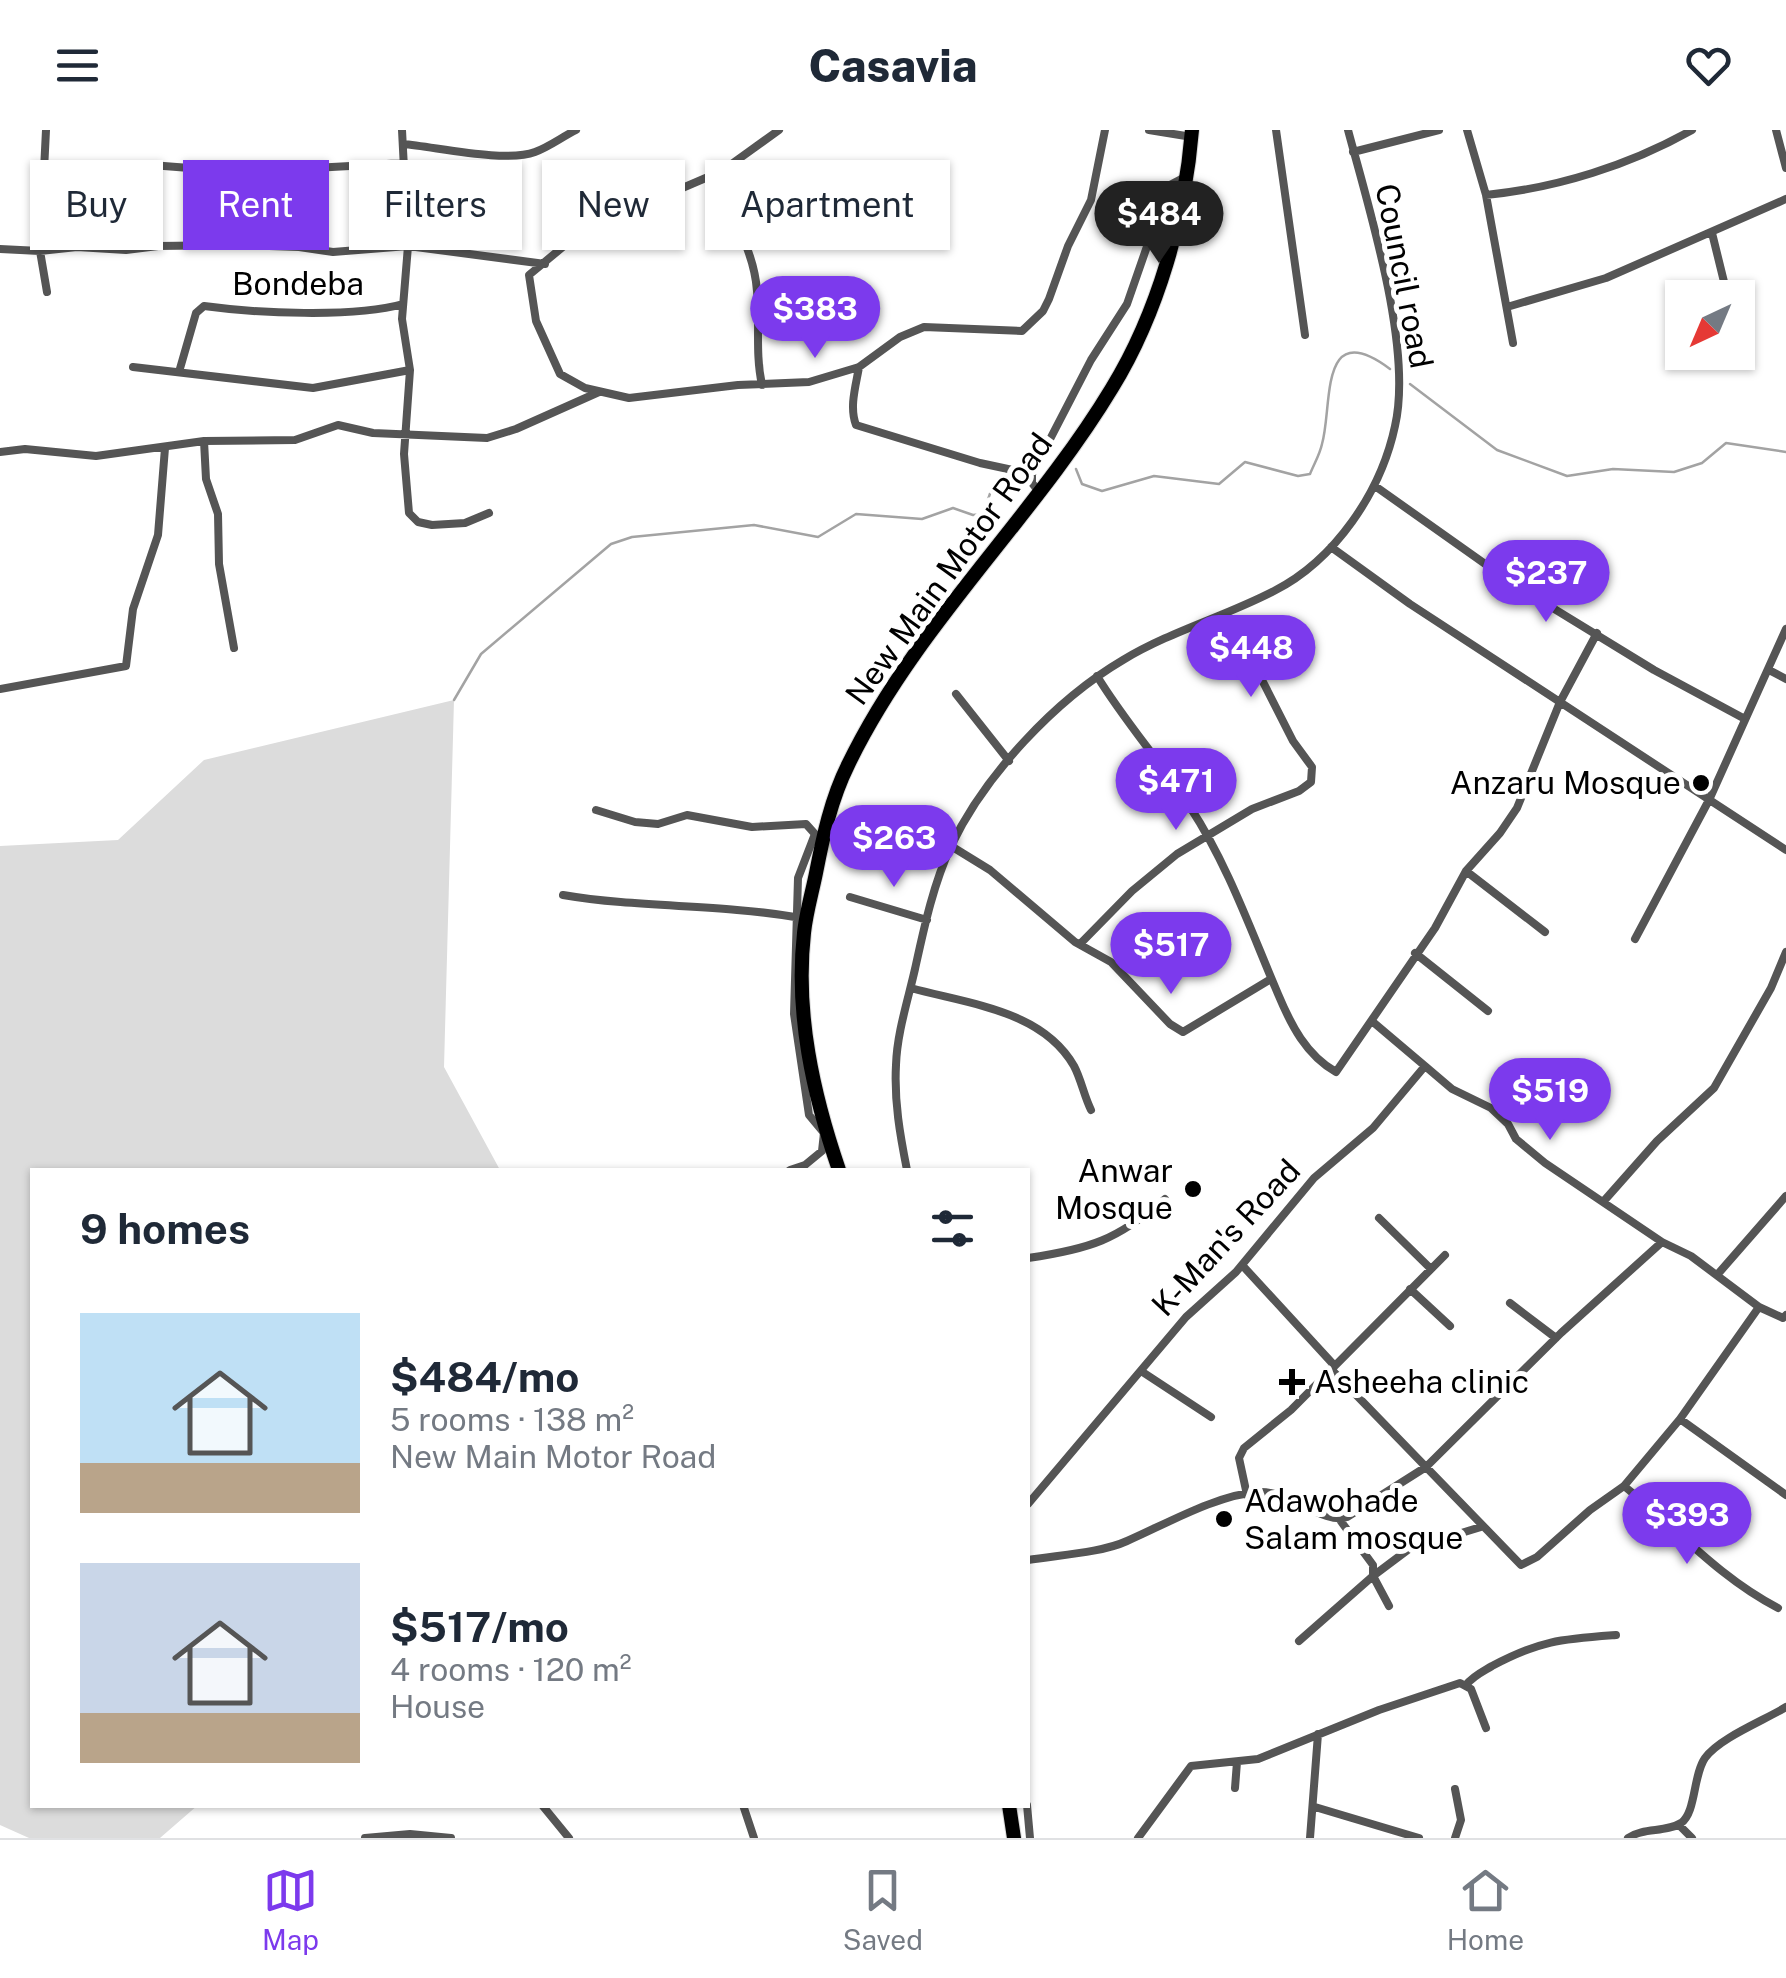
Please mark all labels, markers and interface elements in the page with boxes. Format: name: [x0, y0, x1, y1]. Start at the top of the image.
icon: menu: [50, 38, 105, 93]
icon: heart: [1681, 38, 1736, 93]
text: Casavia: [809, 39, 977, 92]
chip: Buy: [30, 160, 163, 250]
chip: Rent: [183, 160, 329, 250]
chip: Filters: [349, 160, 522, 250]
chip: New: [542, 160, 685, 250]
chip: Apartment: [705, 160, 950, 250]
pin: $484: [1100, 181, 1218, 266]
street label: Council road: [1368, 181, 1440, 371]
text: $484: [1116, 195, 1202, 232]
street label: Bondeba: [232, 265, 364, 302]
pin: $383: [756, 276, 874, 361]
north arrow: [1665, 280, 1755, 370]
map controls: [1665, 280, 1755, 370]
text: $383: [772, 290, 858, 327]
street label: New Main Motor Road: [838, 426, 1059, 712]
pin: $237: [1487, 540, 1605, 625]
text: $237: [1505, 554, 1587, 591]
pin: $448: [1192, 615, 1310, 700]
text: $448: [1208, 629, 1294, 666]
pin: $471: [1117, 748, 1235, 833]
text: $471: [1138, 762, 1214, 799]
place label: Anzaru Mosque: [1450, 764, 1681, 801]
marker: Anzaru Mosque: [1690, 772, 1712, 794]
pin: $263: [835, 805, 953, 890]
text: $263: [852, 819, 936, 856]
pin: $517: [1112, 912, 1230, 997]
text: $517: [1132, 926, 1210, 963]
pin: $519: [1491, 1058, 1609, 1143]
text: $519: [1511, 1072, 1589, 1109]
place label: Anwar Mosque: [1055, 1152, 1173, 1226]
street label: K-Man's Road: [1144, 1152, 1307, 1323]
marker: Anwar Mosque: [1182, 1178, 1204, 1200]
icon: filters: [925, 1201, 980, 1256]
text: 9 homes: [80, 1204, 250, 1253]
text: $484/mo: [390, 1352, 580, 1401]
icon: home: [160, 1353, 280, 1473]
place label: Asheeha clinic: [1314, 1363, 1529, 1400]
marker: Asheeha clinic: [1279, 1369, 1305, 1395]
text: 5 rooms · 138 m²: [390, 1401, 634, 1438]
text: New Main Motor Road: [390, 1438, 716, 1475]
place label: Adawohade Salam mosque: [1244, 1482, 1463, 1556]
pin: $393: [1628, 1482, 1746, 1567]
text: $393: [1644, 1496, 1730, 1533]
marker: Adawohade Salam mosque: [1213, 1508, 1235, 1530]
text: $517/mo: [390, 1602, 569, 1651]
icon: home: [160, 1603, 280, 1723]
text: 4 rooms · 120 m²: [390, 1651, 632, 1688]
text: House: [390, 1688, 485, 1725]
tab: Map: [262, 1863, 319, 1956]
tab: Saved: [843, 1863, 923, 1956]
tab: Home: [1447, 1863, 1524, 1956]

